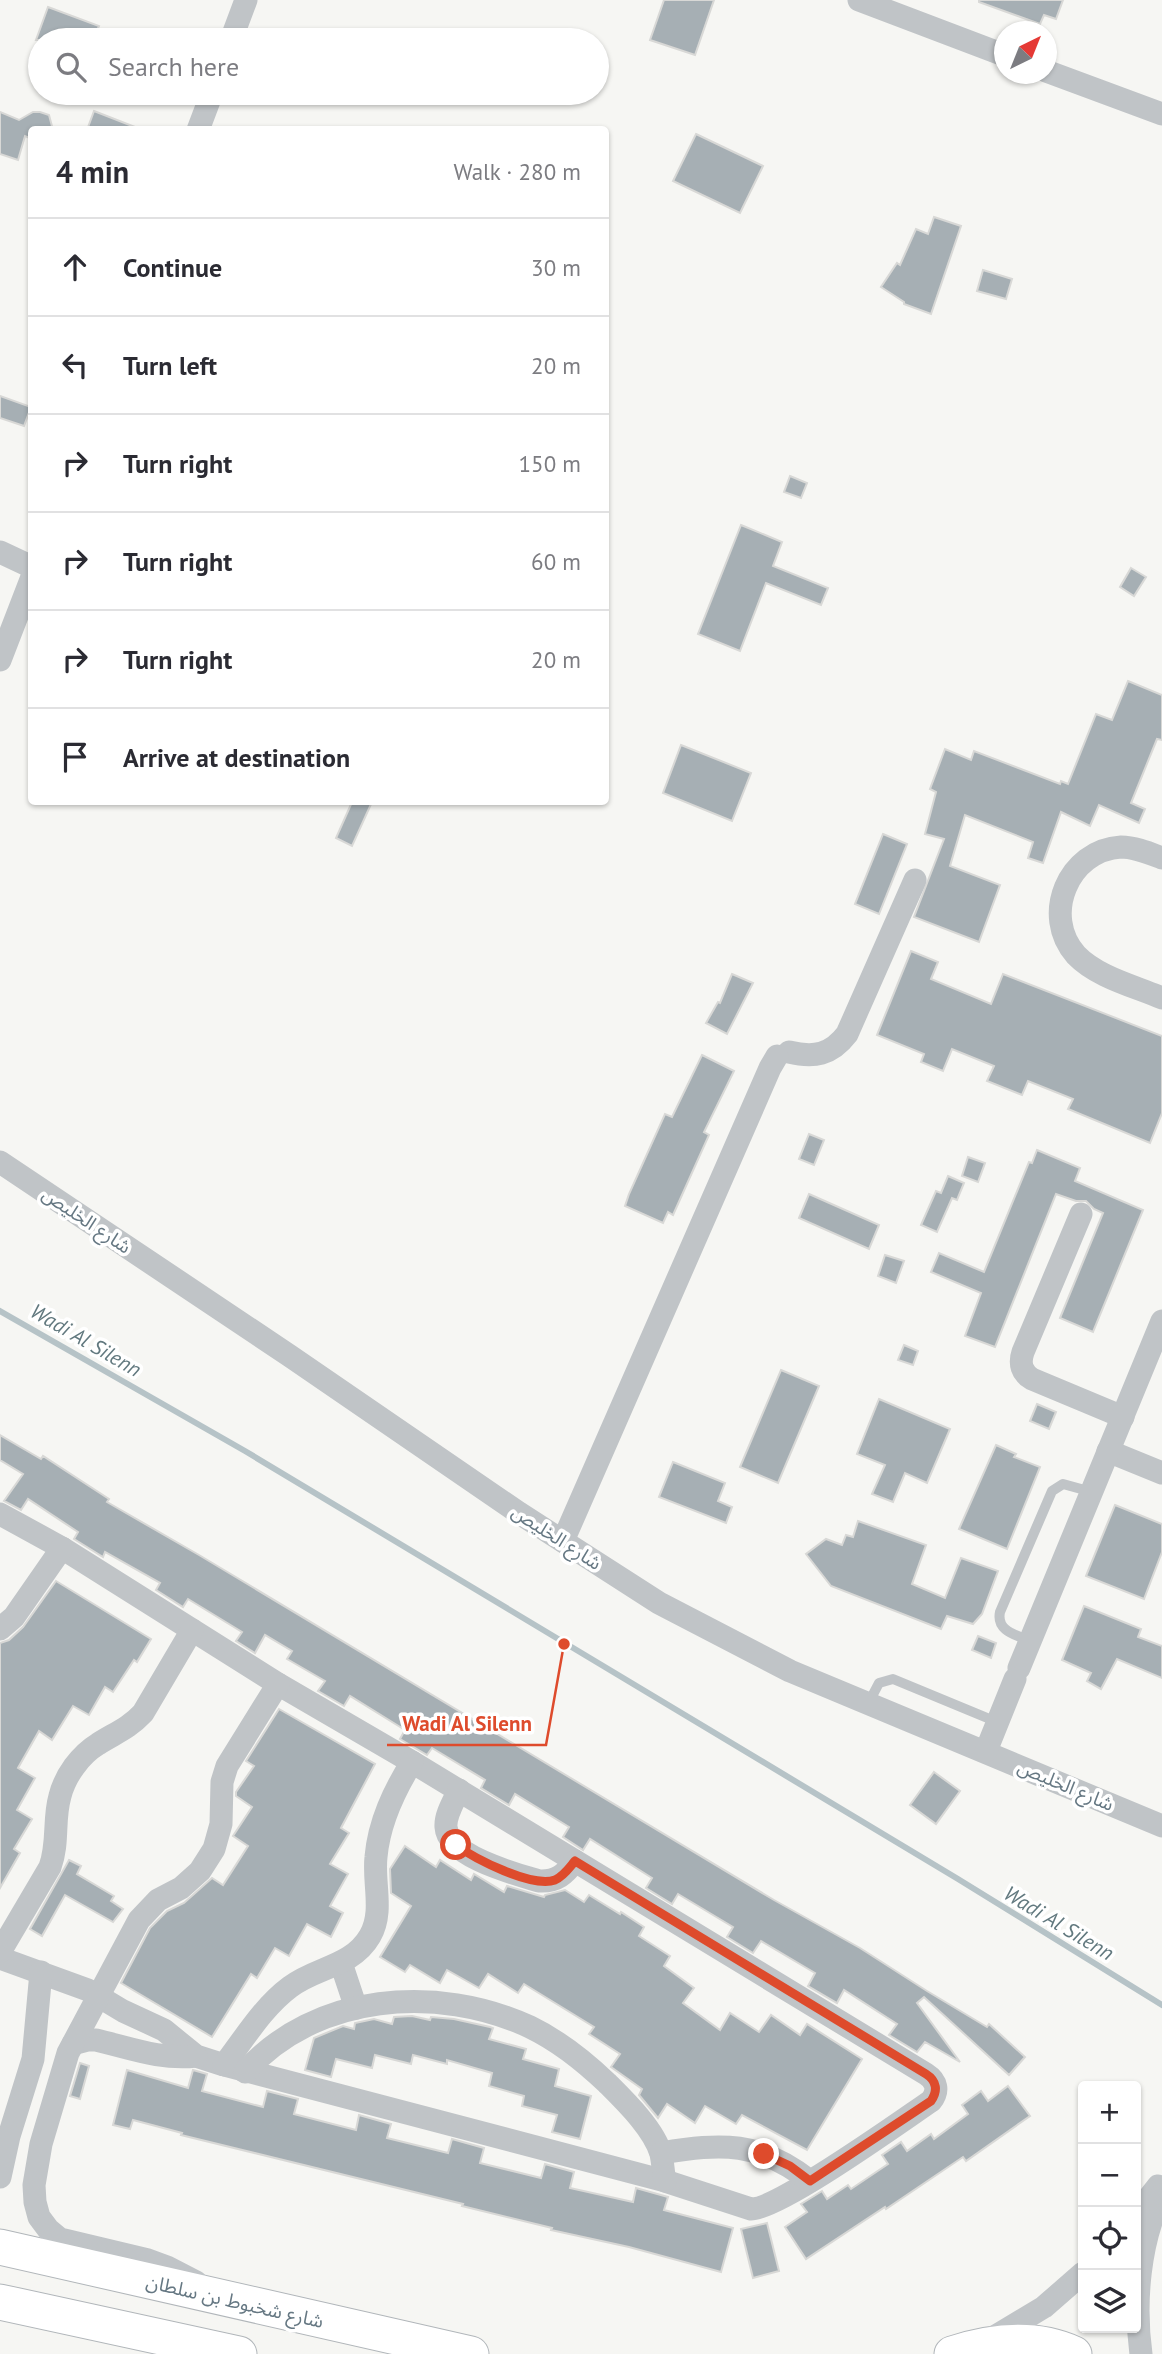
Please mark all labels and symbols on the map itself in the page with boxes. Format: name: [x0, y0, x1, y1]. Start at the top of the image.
north arrow: [994, 21, 1057, 84]
street label: شارع الخليص: [37, 1181, 136, 1260]
water label: Wadi Al Silenn: [26, 1297, 146, 1383]
street label: شارع الخليص: [507, 1499, 606, 1577]
callout: Wadi Al Silenn: [387, 1703, 546, 1745]
text: Wadi Al Silenn: [402, 1710, 532, 1737]
street label: شارع الخليص: [1014, 1754, 1118, 1818]
route start: [440, 1829, 471, 1860]
water label: Wadi Al Silenn: [999, 1880, 1119, 1966]
route end: [748, 2138, 779, 2169]
street label: شارع شخبوط بن سلطان: [144, 2269, 326, 2335]

